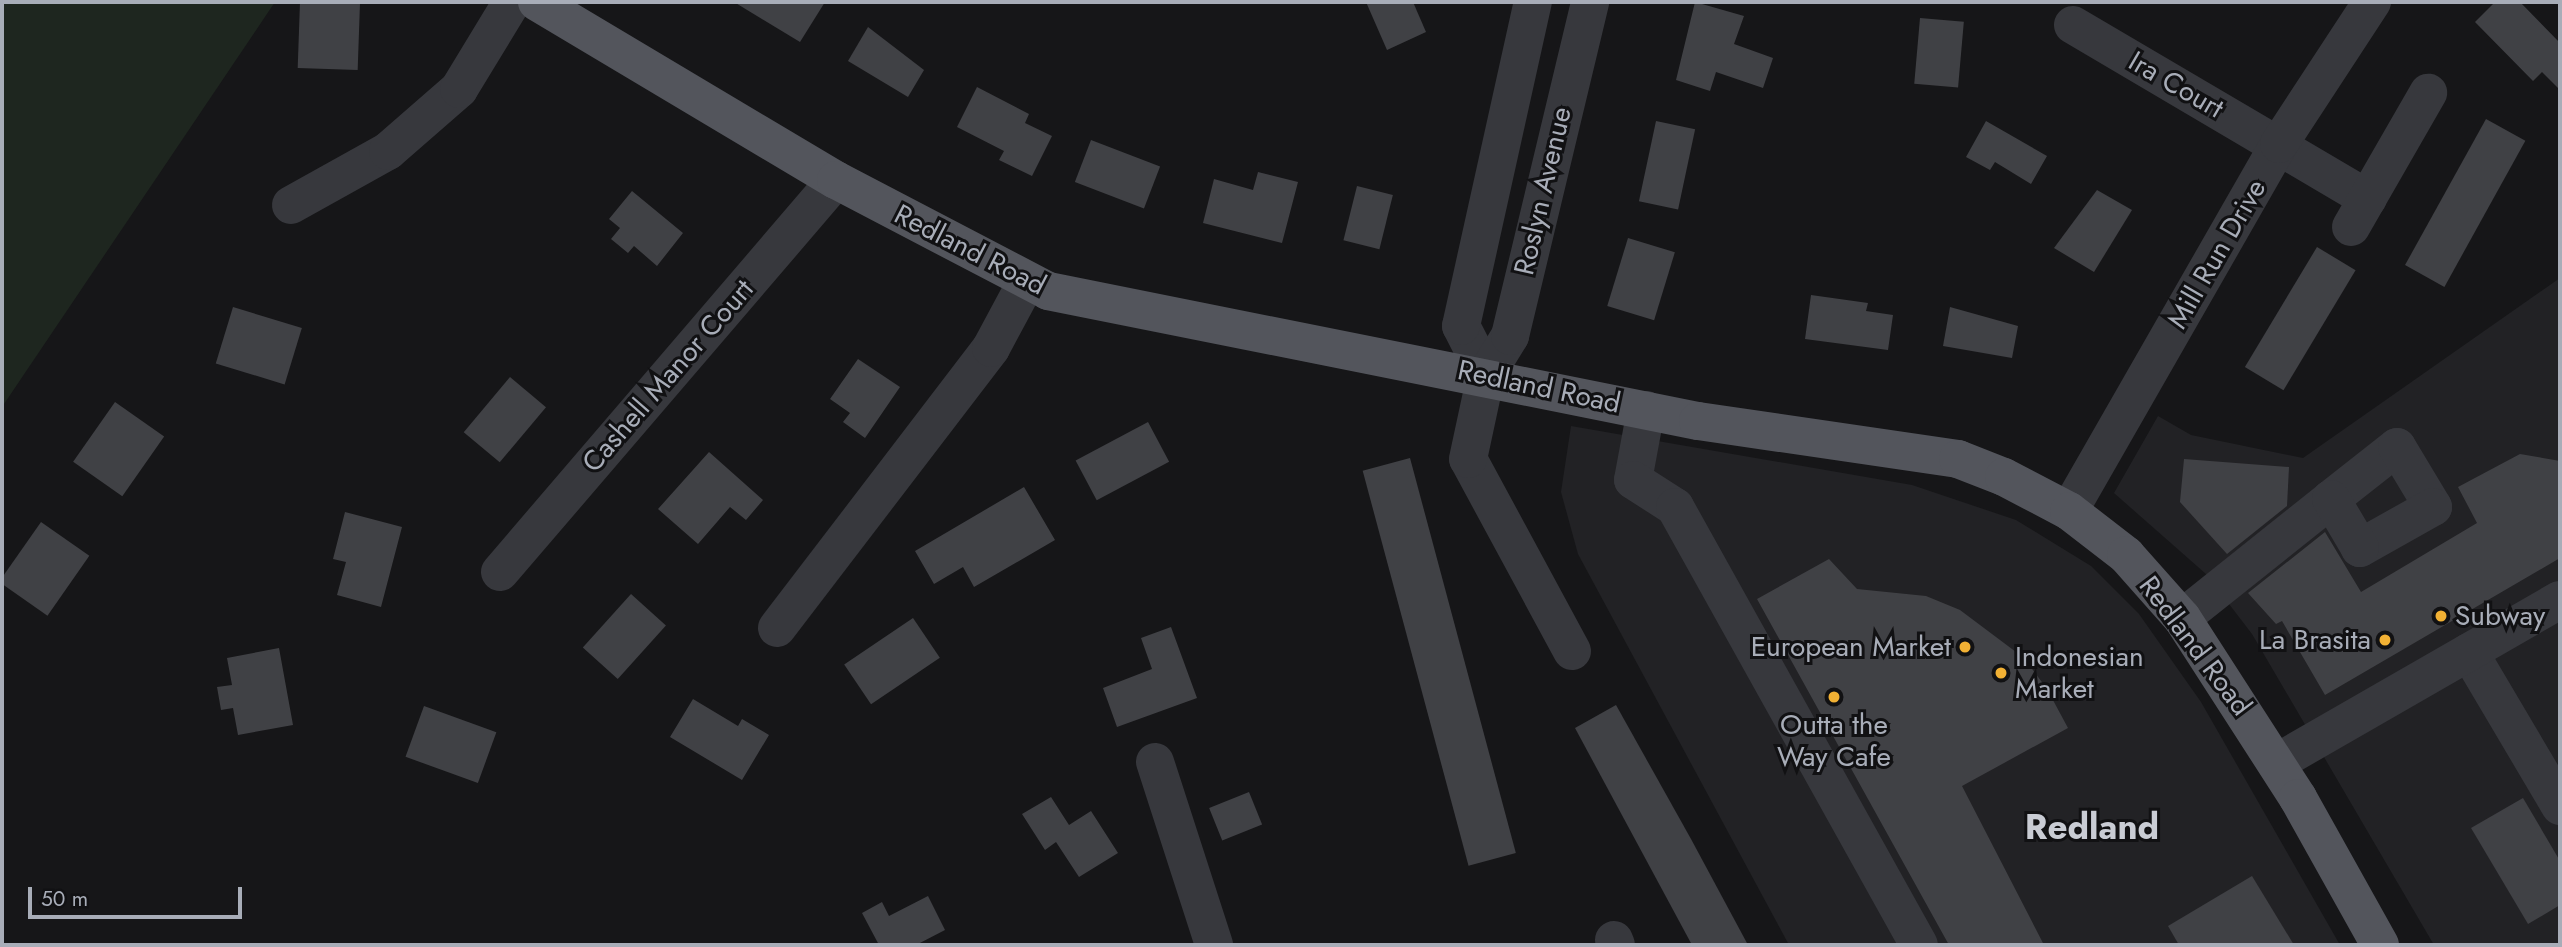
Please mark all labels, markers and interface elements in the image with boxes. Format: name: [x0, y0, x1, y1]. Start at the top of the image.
street label: Ira Court: [2123, 44, 2229, 126]
street label: Roslyn Avenue: [1507, 104, 1579, 278]
street label: Mill Run Drive: [2161, 173, 2273, 335]
street label: Redland Road: [889, 197, 1051, 303]
street label: Cashell Manor Court: [575, 273, 761, 479]
street label: Redland Road: [1455, 353, 1623, 421]
street label: Redland Road: [2132, 570, 2258, 722]
place label: Subway: [2455, 599, 2545, 633]
marker: Subway: [2433, 608, 2449, 624]
place label: La Brasita: [2259, 623, 2371, 657]
place label: European Market: [1751, 630, 1951, 664]
marker: La Brasita: [2377, 632, 2393, 648]
marker: European Market: [1957, 639, 1973, 655]
place label: Indonesian Market: [2015, 640, 2144, 706]
marker: Indonesian Market: [1993, 665, 2009, 681]
marker: Outta the Way Cafe: [1826, 689, 1842, 705]
place label: Outta the Way Cafe: [1777, 708, 1891, 774]
district label: Redland: [2025, 806, 2159, 848]
scale bar: [32, 874, 245, 918]
text: 50 m: [41, 884, 88, 914]

